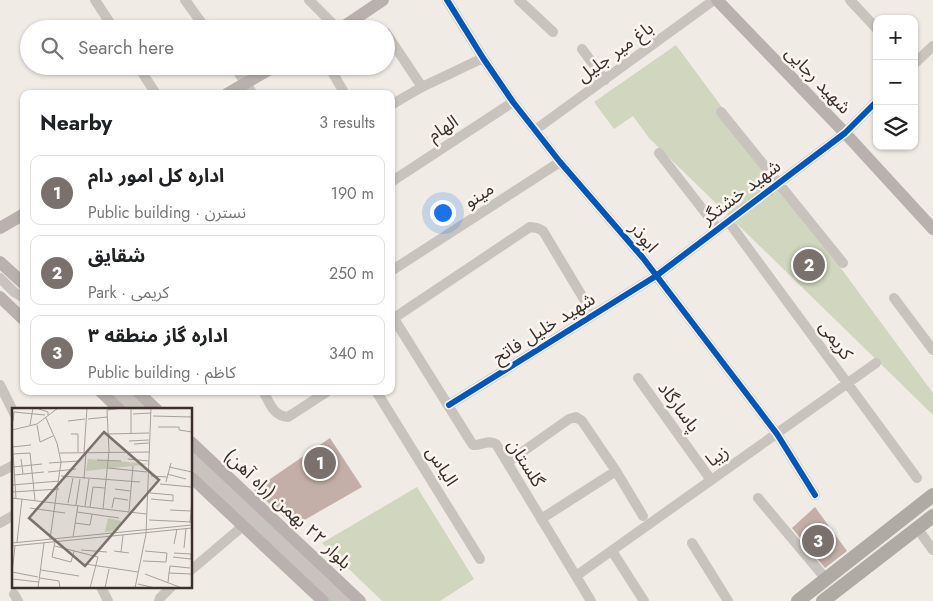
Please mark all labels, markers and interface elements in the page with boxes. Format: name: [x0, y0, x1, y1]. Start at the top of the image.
street label: باغ میر جلیل: [571, 15, 659, 90]
map controls: [873, 15, 918, 150]
button: +: [873, 15, 918, 60]
search box: [20, 20, 395, 75]
icon: search: [38, 34, 66, 62]
text: Search here: [78, 34, 174, 61]
street label: شهید رجایی: [779, 40, 857, 120]
button: −: [873, 60, 918, 105]
button: layers: [873, 105, 918, 150]
text: Nearby: [40, 108, 112, 138]
street label: الهام: [422, 108, 464, 148]
text: 3 results: [319, 111, 375, 134]
street label: شهید خشتگر: [695, 153, 786, 231]
text: اداره کل امور دام: [88, 162, 224, 189]
street label: مینو: [459, 176, 499, 214]
text: 1: [53, 182, 61, 205]
text: 190 m: [331, 182, 374, 205]
your location: [430, 200, 456, 226]
text: Public building · نسترن: [88, 201, 246, 224]
street label: ابوذر: [623, 215, 665, 258]
text: شقایق: [88, 242, 145, 269]
pin: 2: [793, 246, 825, 284]
text: 2: [52, 262, 62, 285]
text: 250 m: [329, 262, 374, 285]
text: Park · کریمی: [88, 281, 169, 304]
street label: شهید خلیل فاتح: [488, 286, 600, 370]
street label: کریمی: [813, 315, 860, 366]
text: اداره گاز منطقه ۳: [88, 322, 228, 349]
text: 3: [52, 342, 62, 365]
text: 340 m: [329, 342, 374, 365]
text: Public building · کاظم: [88, 361, 236, 384]
street label: پاسارگاد: [652, 376, 706, 438]
inset map: [12, 408, 192, 588]
street label: گلستان: [501, 434, 551, 493]
street label: زیبا: [700, 439, 734, 473]
street label: الیاس: [420, 441, 464, 491]
street label: بلوار ۲۲ بهمن (راه آهن): [218, 443, 358, 575]
pin: 1: [304, 444, 336, 482]
pin: 3: [802, 522, 834, 560]

